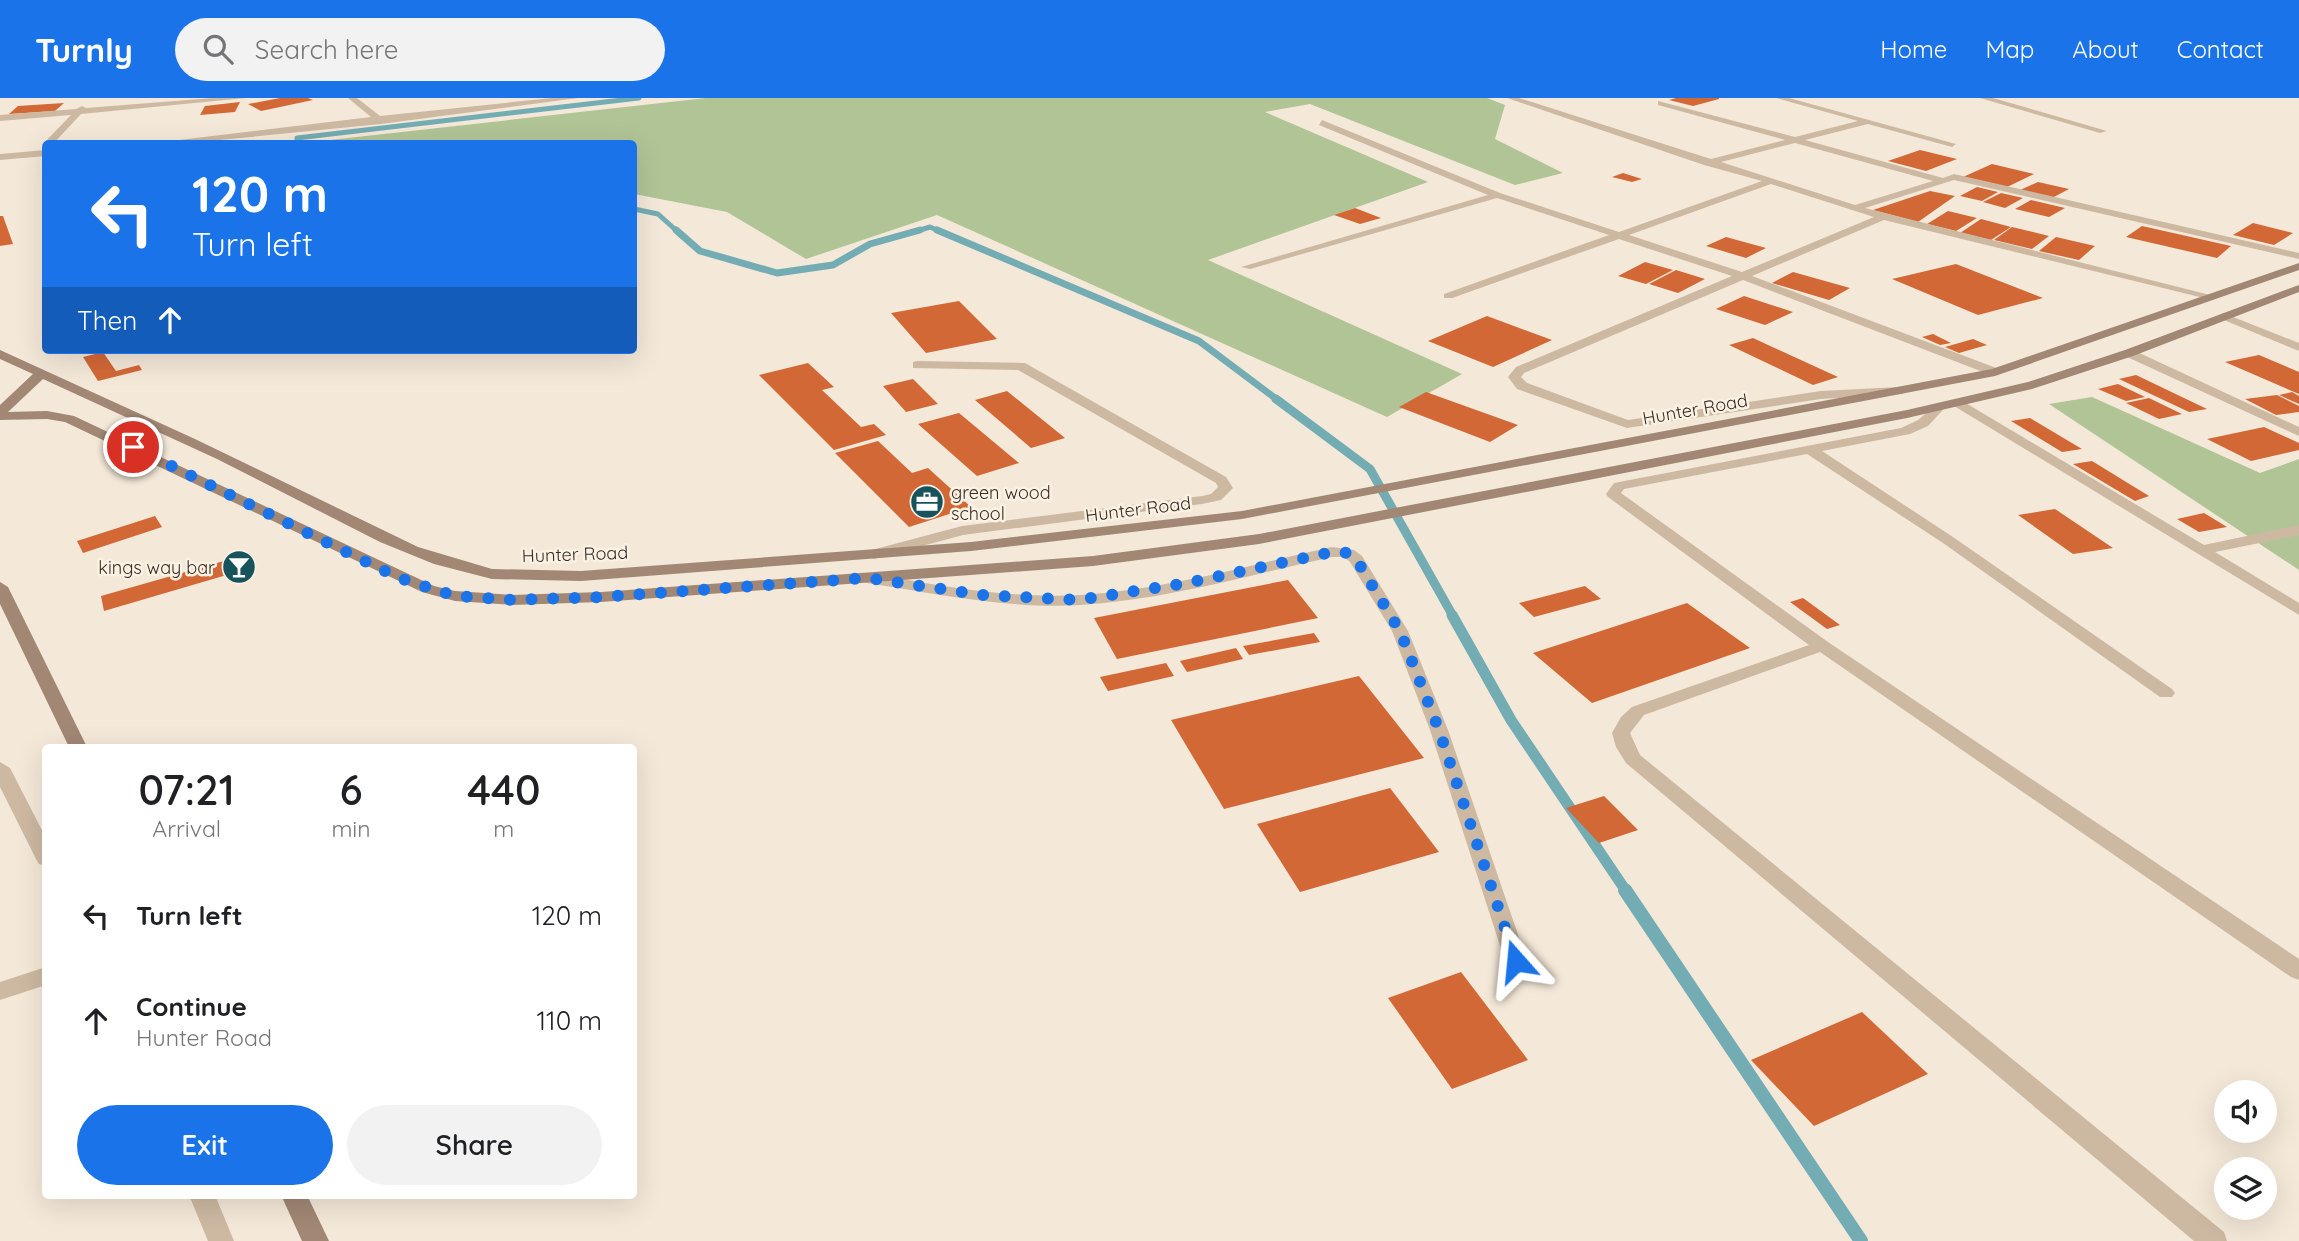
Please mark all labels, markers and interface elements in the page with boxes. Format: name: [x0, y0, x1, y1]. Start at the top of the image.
search box: [175, 18, 665, 81]
text: Turnly: [35, 29, 133, 70]
icon: search: [199, 30, 237, 68]
text: Search here: [255, 33, 398, 66]
text: Home: [1880, 34, 1947, 64]
text: Map: [1985, 34, 2034, 64]
text: About: [2072, 34, 2139, 64]
text: Contact: [2177, 34, 2264, 64]
text: 120 m: [192, 163, 328, 224]
icon: left: [77, 168, 168, 259]
text: Turn left: [192, 224, 313, 264]
icon: ahead: [151, 301, 189, 339]
text: Then: [77, 304, 137, 337]
street label: Hunter Road: [1641, 388, 1749, 430]
pin: [103, 417, 163, 477]
icon: arrive: [114, 428, 152, 466]
place label: green wood school: [951, 481, 1051, 525]
office icon: green wood school: [908, 483, 946, 521]
street label: Hunter Road: [1084, 491, 1192, 527]
street label: Hunter Road: [521, 541, 629, 567]
bar icon: kings way bar: [220, 548, 258, 586]
place label: kings way bar: [98, 556, 215, 579]
text: 07:21: [139, 763, 235, 816]
text: 6: [339, 763, 363, 816]
text: 440: [467, 763, 540, 816]
text: Arrival: [152, 814, 221, 843]
text: min: [331, 814, 371, 843]
text: m: [493, 814, 514, 843]
icon: left: [77, 897, 115, 935]
text: Turn left: [136, 899, 243, 932]
text: 120 m: [532, 899, 602, 932]
position arrow: [1479, 924, 1553, 998]
text: Continue: [136, 990, 247, 1023]
icon: ahead: [77, 1002, 115, 1040]
text: 110 m: [536, 1004, 602, 1037]
text: Hunter Road: [136, 1023, 272, 1052]
map controls: [2214, 1080, 2277, 1220]
button: sound: [2214, 1080, 2277, 1143]
button: Exit: [77, 1105, 333, 1185]
button: Share: [347, 1105, 602, 1185]
button: layers: [2214, 1157, 2277, 1220]

